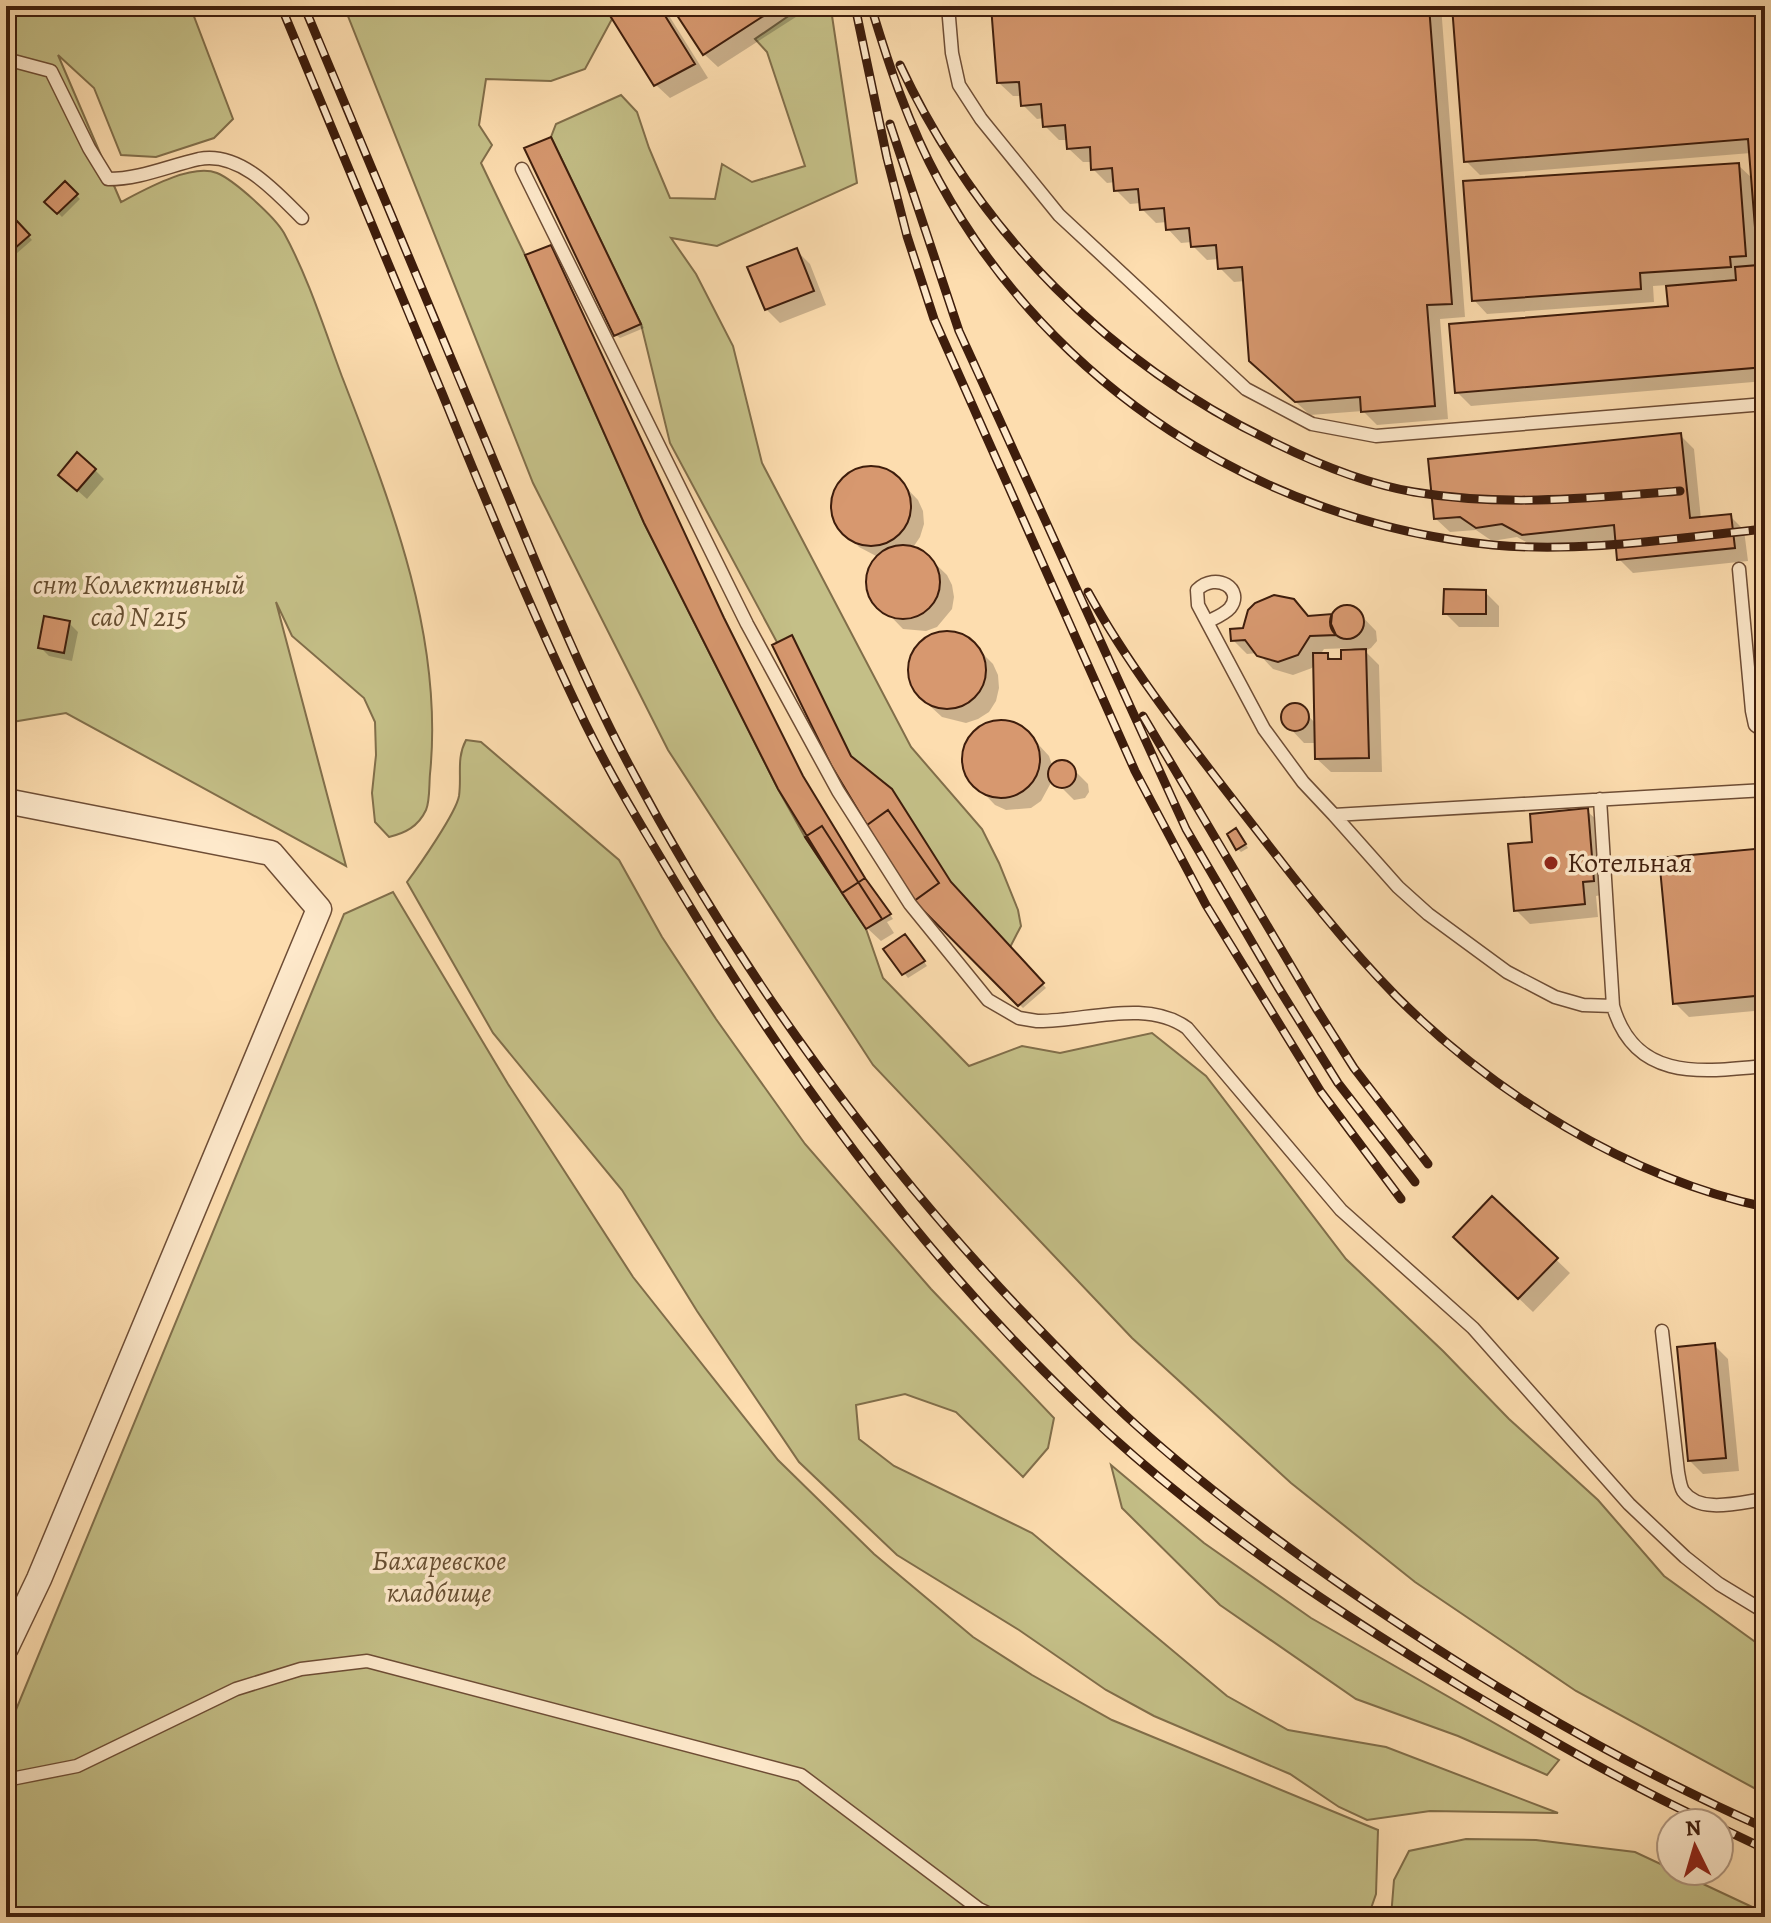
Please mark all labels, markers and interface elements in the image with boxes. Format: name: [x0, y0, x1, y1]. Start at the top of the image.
park label: снт Коллективный сад N 215: [33, 566, 245, 636]
place label: Котельная: [1567, 844, 1692, 882]
marker: Котельная: [1542, 854, 1560, 872]
park label: Бахаревское кладбище: [372, 1542, 506, 1612]
north arrow: [1655, 1807, 1735, 1887]
text: N: [1684, 1812, 1703, 1844]

